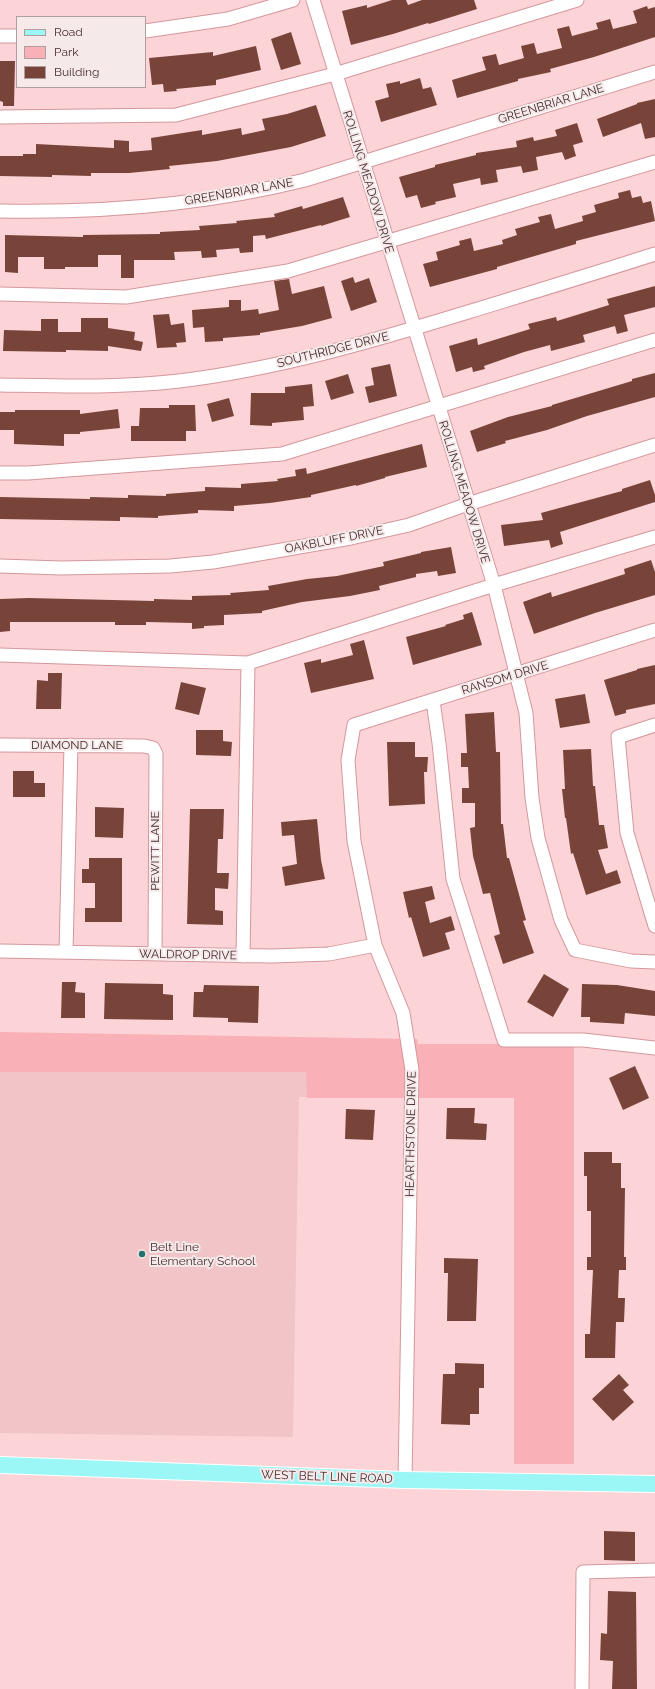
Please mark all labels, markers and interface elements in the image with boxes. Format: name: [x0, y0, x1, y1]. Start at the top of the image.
legend: [16, 16, 146, 88]
text: Road: [54, 25, 83, 39]
text: Park: [54, 45, 79, 59]
text: Building: [54, 65, 100, 79]
street label: GREENBRIAR LANE: [496, 81, 606, 127]
street label: ROLLING MEADOW DRIVE: [339, 109, 397, 255]
street label: GREENBRIAR LANE: [184, 175, 294, 209]
street label: SOUTHRIDGE DRIVE: [276, 329, 390, 371]
street label: ROLLING MEADOW DRIVE: [435, 419, 493, 565]
street label: OAKBLUFF DRIVE: [283, 523, 385, 557]
street label: RANSOM DRIVE: [460, 658, 550, 698]
street label: DIAMOND LANE: [31, 738, 123, 752]
street label: PEWITT LANE: [148, 811, 162, 891]
street label: WALDROP DRIVE: [139, 947, 237, 963]
street label: HEARTHSTONE DRIVE: [403, 1071, 419, 1197]
place label: Belt Line Elementary School: [150, 1240, 255, 1268]
marker: Belt Line Elementary School: [137, 1249, 147, 1259]
street label: WEST BELT LINE ROAD: [261, 1468, 393, 1486]

